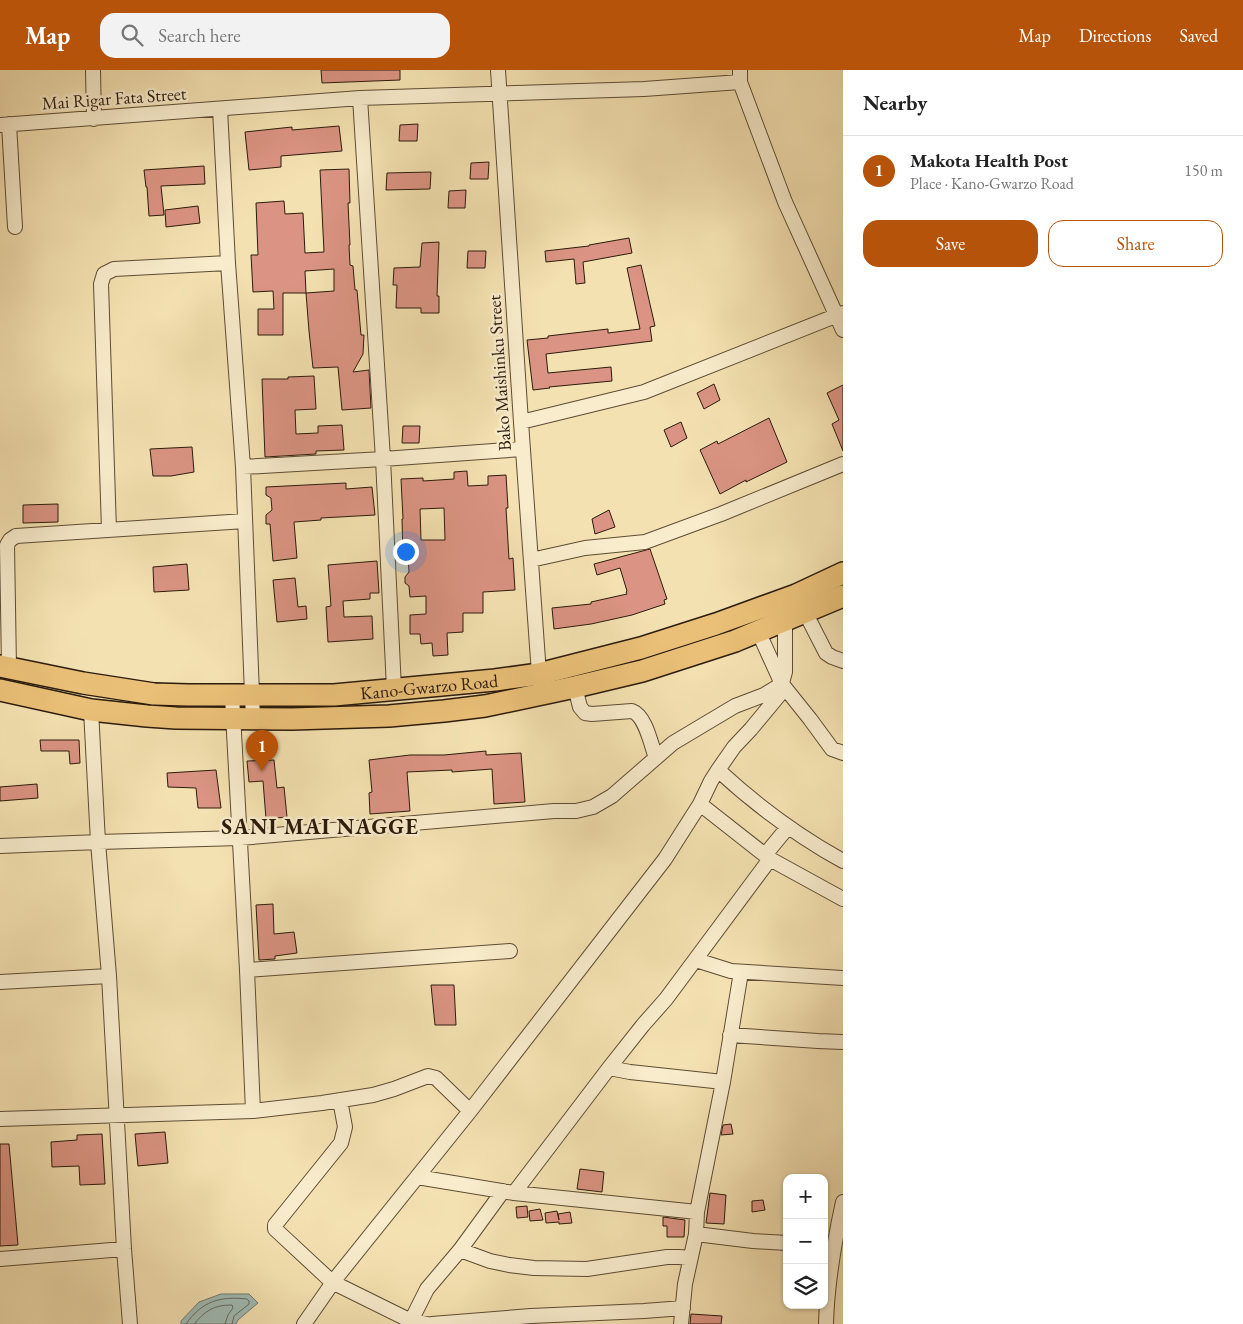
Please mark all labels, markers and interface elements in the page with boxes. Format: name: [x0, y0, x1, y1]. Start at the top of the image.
search box: [100, 13, 450, 58]
text: Map: [25, 20, 70, 51]
icon: search: [118, 21, 146, 49]
text: Search here: [158, 23, 241, 48]
text: Map: [1019, 24, 1051, 47]
text: Directions: [1079, 24, 1151, 47]
text: Saved: [1179, 24, 1218, 47]
street label: Mai Rigar Fata Street: [41, 81, 187, 115]
text: Nearby: [863, 89, 927, 116]
text: Makota Health Post: [910, 148, 1068, 173]
text: 1: [875, 160, 883, 181]
text: 150 m: [1184, 160, 1223, 181]
text: Place · Kano-Gwarzo Road: [910, 173, 1074, 194]
button: Save: [863, 220, 1038, 267]
button: Share: [1048, 220, 1223, 267]
street label: Bako Maishinku Street: [482, 294, 516, 452]
your location: [393, 539, 419, 565]
street label: Kano-Gwarzo Road: [359, 668, 500, 704]
pin: 1: [246, 730, 278, 771]
district label: SANI MAI NAGGE: [221, 812, 419, 841]
map controls: [783, 1174, 828, 1309]
button: +: [783, 1174, 828, 1219]
button: −: [783, 1219, 828, 1264]
button: layers: [783, 1264, 828, 1309]

